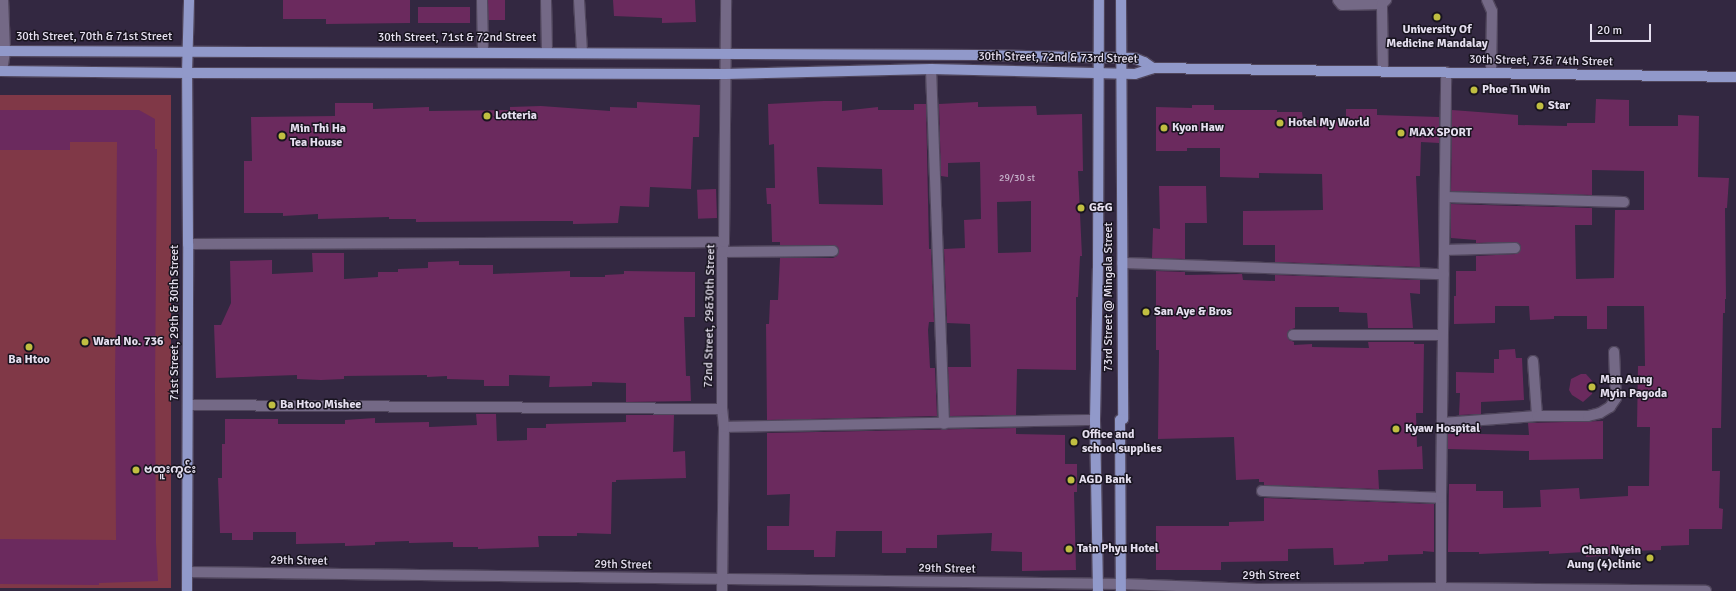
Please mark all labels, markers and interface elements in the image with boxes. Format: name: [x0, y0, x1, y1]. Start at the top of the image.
marker: University Of Medicine Mandalay: [1432, 12, 1442, 22]
scale bar: [1592, 16, 1653, 42]
place label: University Of Medicine Mandalay: [1386, 23, 1488, 51]
text: 20 m: [1597, 23, 1622, 38]
street label: 30th Street, 70th & 71st Street: [16, 30, 172, 44]
street label: 30th Street, 71st & 72nd Street: [378, 31, 536, 45]
street label: 30th Street, 72nd & 73rd Street: [978, 49, 1138, 67]
street label: 30th Street, 73& 74th Street: [1469, 53, 1613, 69]
place label: Phoe Tin Win: [1482, 83, 1550, 97]
marker: Phoe Tin Win: [1469, 85, 1479, 95]
place label: Star: [1548, 99, 1570, 113]
marker: Star: [1535, 101, 1545, 111]
place label: Lotteria: [495, 109, 537, 123]
marker: Lotteria: [482, 111, 492, 121]
place label: Hotel My World: [1288, 116, 1369, 130]
marker: Hotel My World: [1275, 118, 1285, 128]
place label: Kyon Haw: [1172, 121, 1224, 135]
place label: Min Thi Ha Tea House: [290, 122, 346, 150]
marker: Kyon Haw: [1159, 123, 1169, 133]
place label: MAX SPORT: [1409, 126, 1472, 140]
marker: MAX SPORT: [1396, 128, 1406, 138]
marker: Min Thi Ha Tea House: [277, 131, 287, 141]
house number: 29/30 st: [999, 173, 1035, 185]
place label: G&G: [1089, 201, 1113, 215]
marker: G&G: [1076, 203, 1086, 213]
street label: 73rd Street @ Mingala Street: [1102, 222, 1116, 372]
street label: 72nd Street, 29&30th Street: [702, 244, 718, 388]
street label: 71st Street, 29th & 30th Street: [168, 245, 182, 401]
place label: San Aye & Bros: [1154, 305, 1232, 319]
marker: San Aye & Bros: [1141, 307, 1151, 317]
place label: Ward No. 736: [93, 335, 163, 349]
marker: Ward No. 736: [80, 337, 90, 347]
marker: Ba Htoo: [24, 342, 34, 352]
place label: Ba Htoo: [8, 353, 50, 367]
place label: Man Aung Myin Pagoda: [1600, 373, 1667, 401]
marker: Man Aung Myin Pagoda: [1587, 382, 1597, 392]
place label: Ba Htoo Mishee: [280, 398, 361, 412]
marker: Ba Htoo Mishee: [267, 400, 277, 410]
place label: Kyaw Hospital: [1405, 422, 1480, 436]
marker: Kyaw Hospital: [1390, 423, 1402, 435]
place label: Office and school supplies: [1082, 428, 1162, 456]
marker: Office and school supplies: [1069, 437, 1079, 447]
place label: ဗထူးကွင်း: [144, 463, 196, 477]
marker: ဗထူးကွင်း: [131, 465, 141, 475]
place label: AGD Bank: [1079, 473, 1131, 487]
marker: AGD Bank: [1066, 475, 1076, 485]
place label: Tain Phyu Hotel: [1077, 542, 1159, 556]
marker: Tain Phyu Hotel: [1064, 544, 1074, 554]
place label: Chan Nyein Aung (4)clinic: [1567, 544, 1641, 572]
marker: Chan Nyein Aung (4)clinic: [1644, 552, 1656, 564]
street label: 29th Street: [270, 553, 328, 569]
street label: 29th Street: [594, 557, 652, 573]
street label: 29th Street: [918, 561, 976, 577]
street label: 29th Street: [1242, 569, 1300, 583]

